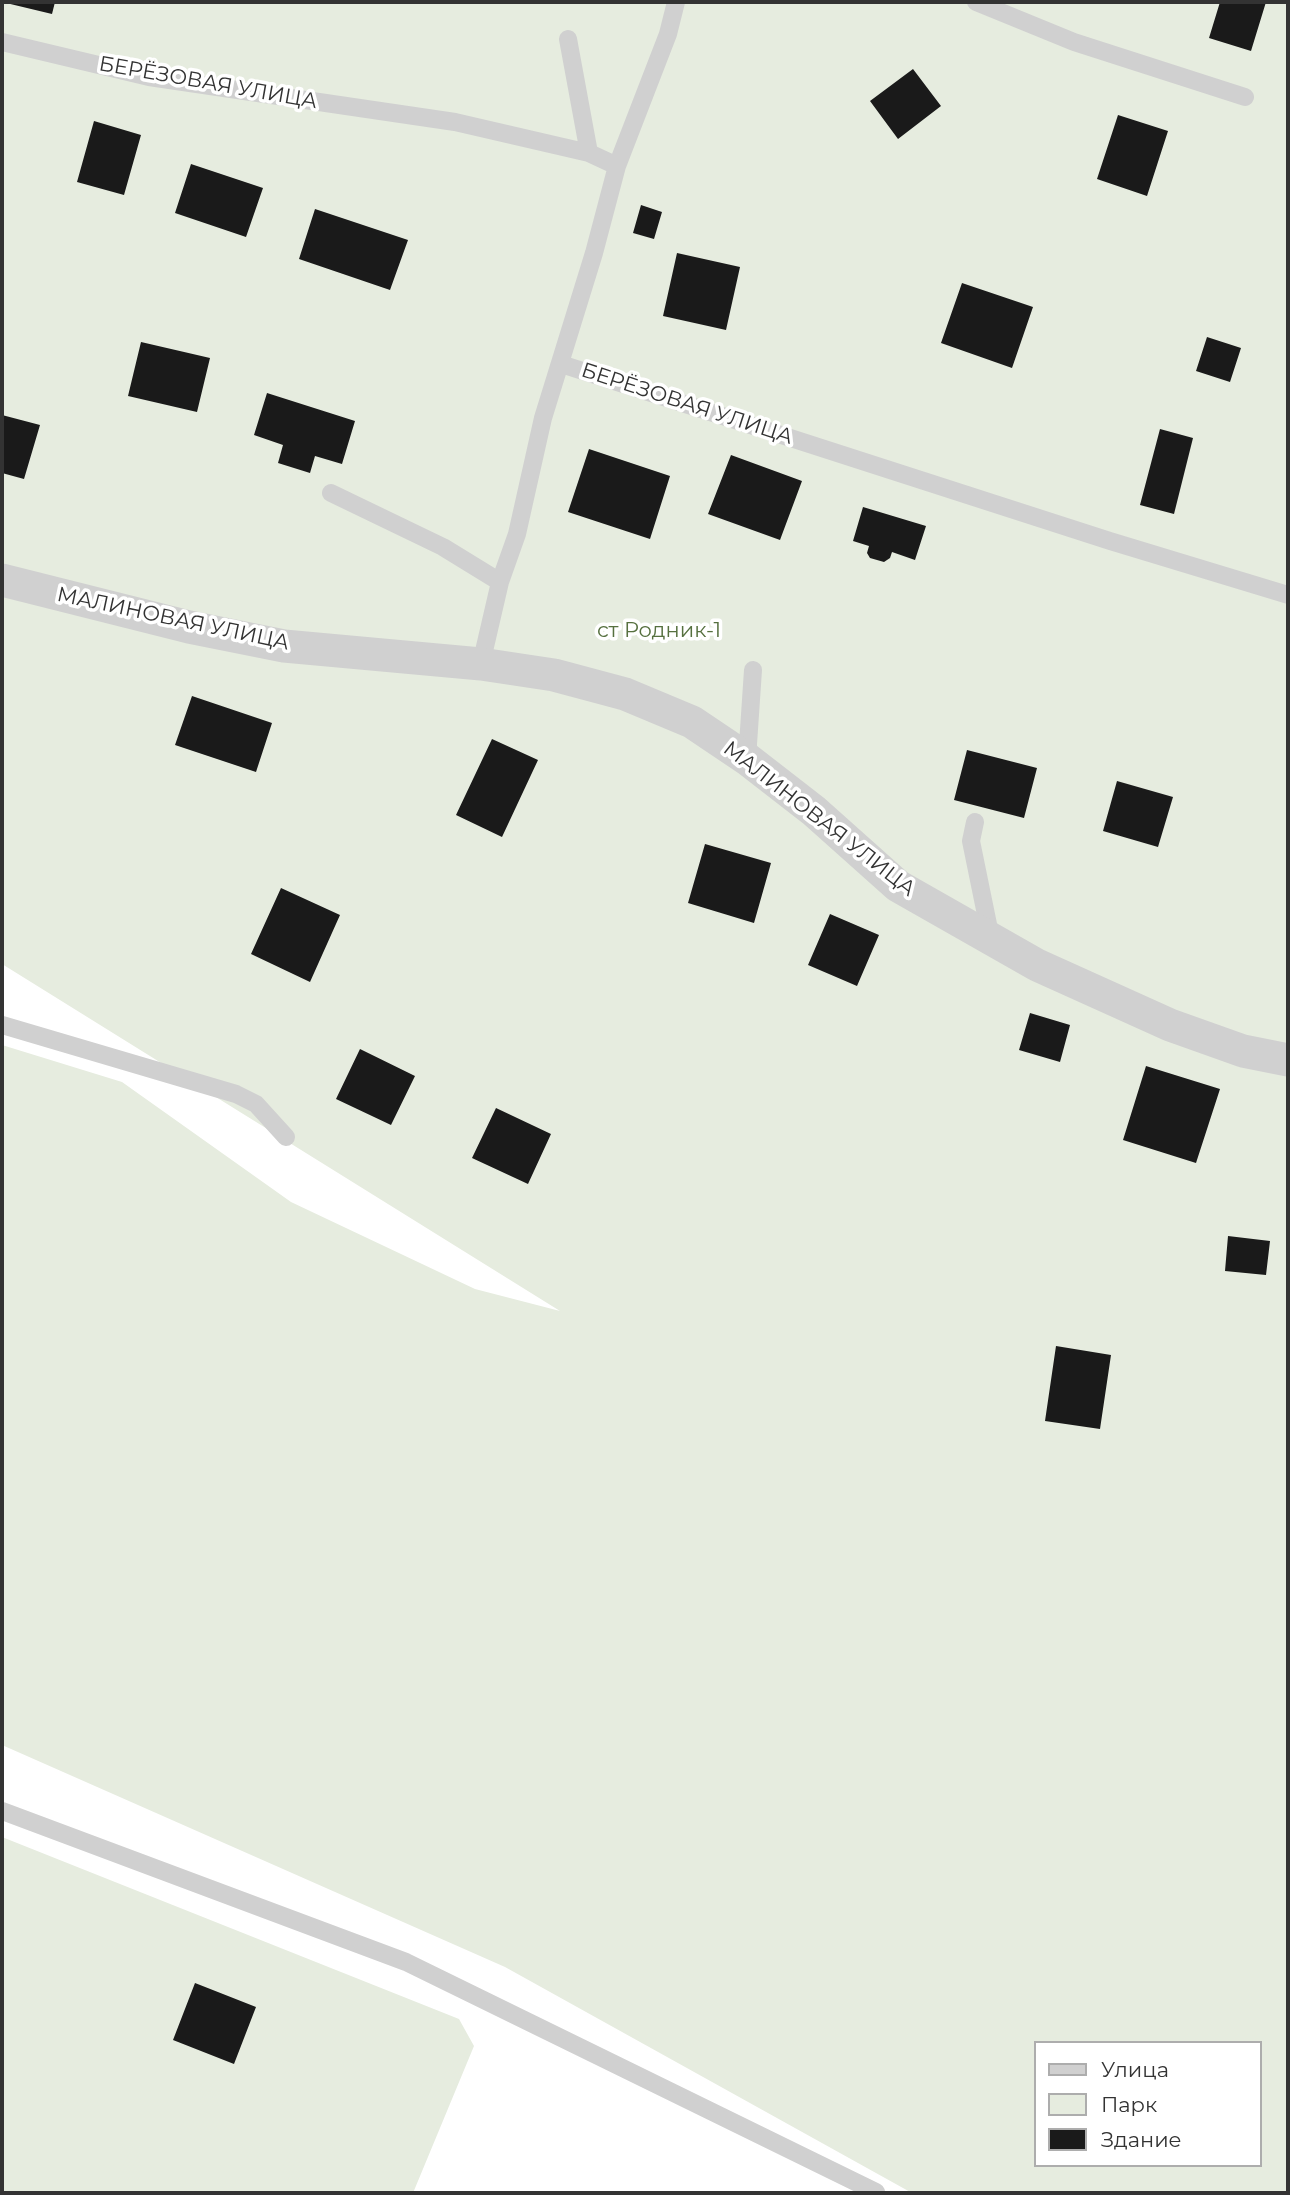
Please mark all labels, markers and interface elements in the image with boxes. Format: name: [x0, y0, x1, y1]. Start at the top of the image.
street label: БЕРЁЗОВАЯ УЛИЦА: [97, 51, 319, 115]
street label: БЕРЁЗОВАЯ УЛИЦА: [578, 358, 796, 450]
street label: МАЛИНОВАЯ УЛИЦА: [55, 582, 291, 656]
park label: ст Родник-1: [597, 618, 721, 644]
street label: МАЛИНОВАЯ УЛИЦА: [718, 736, 920, 902]
legend: [1034, 2041, 1262, 2167]
text: Улица: [1101, 2057, 1169, 2082]
text: Парк: [1101, 2092, 1157, 2117]
text: Здание: [1101, 2127, 1182, 2152]

